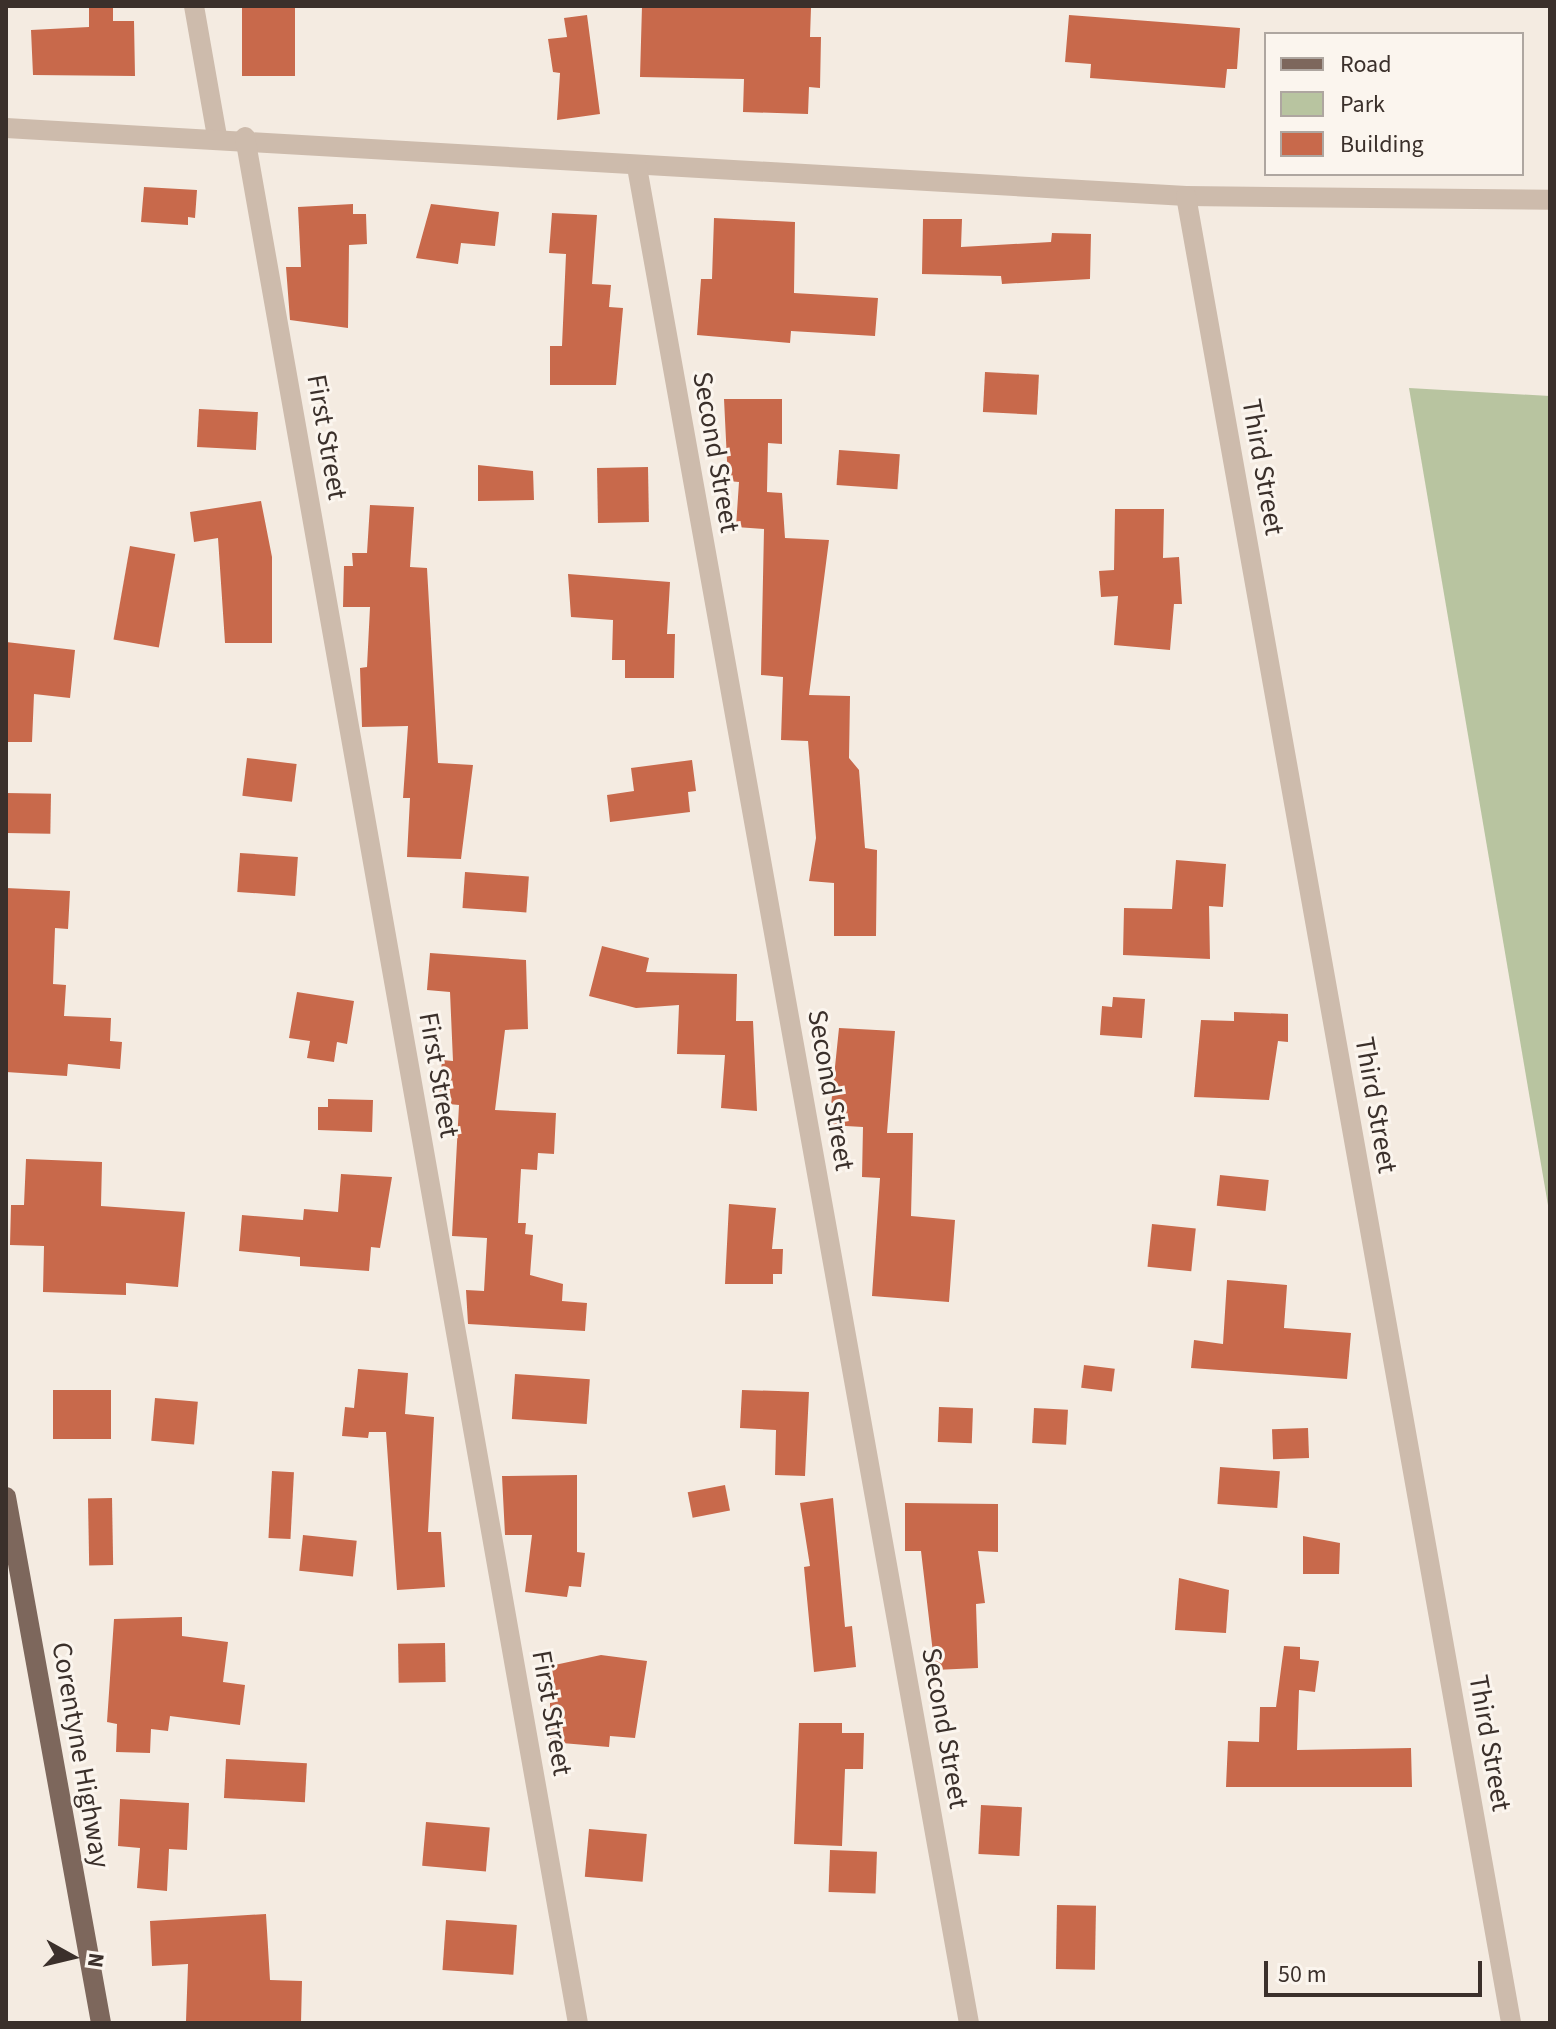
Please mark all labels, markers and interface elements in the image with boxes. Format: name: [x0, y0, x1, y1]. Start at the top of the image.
legend: [1264, 32, 1524, 176]
text: Road: [1340, 47, 1392, 82]
text: Park: [1340, 87, 1385, 122]
text: Building: [1340, 127, 1424, 162]
street label: Second Street: [685, 369, 747, 535]
street label: First Street: [299, 372, 355, 502]
street label: Third Street: [1234, 396, 1292, 538]
street label: Second Street: [800, 1007, 862, 1173]
street label: First Street: [411, 1010, 467, 1140]
street label: Third Street: [1347, 1034, 1405, 1176]
street label: Corentyne Highway: [45, 1639, 117, 1871]
street label: Second Street: [914, 1645, 976, 1811]
street label: First Street: [524, 1648, 580, 1778]
street label: Third Street: [1461, 1672, 1519, 1814]
north arrow: [32, 1917, 112, 1997]
scale bar: [1268, 1945, 1486, 1995]
text: N: [79, 1951, 113, 1970]
text: 50 m: [1278, 1957, 1327, 1992]

